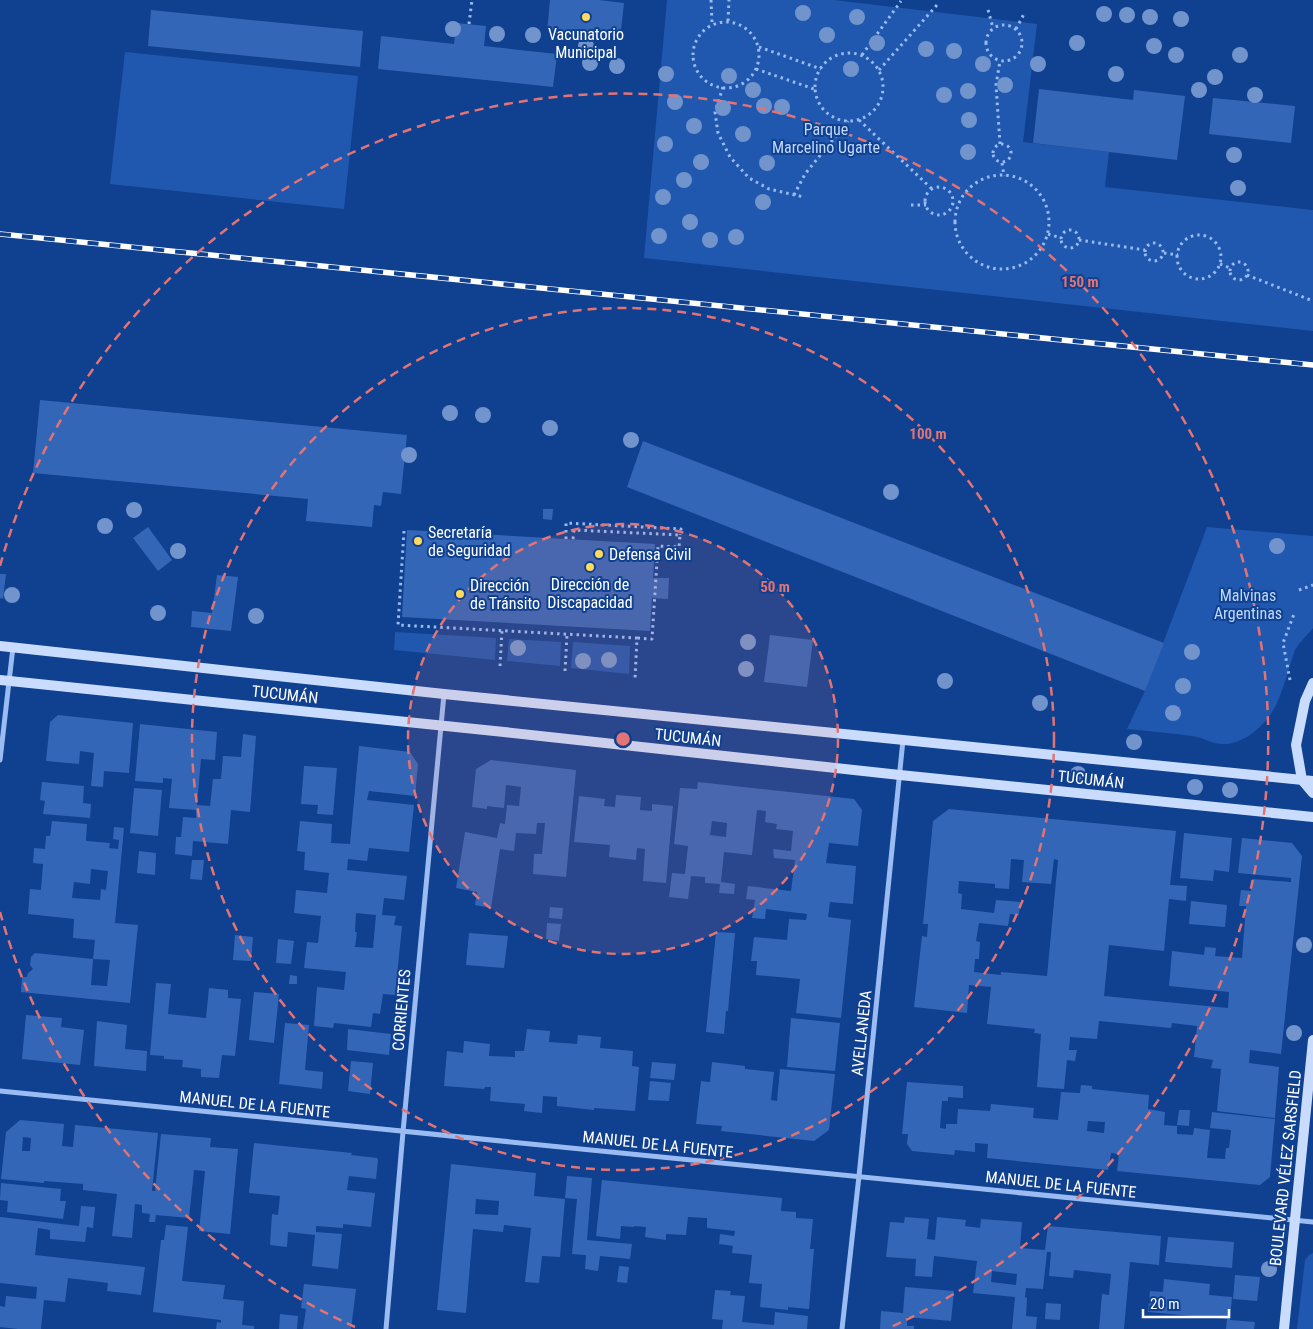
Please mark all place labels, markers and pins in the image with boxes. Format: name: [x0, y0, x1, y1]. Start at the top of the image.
marker: Vacunatorio Municipal: [580, 11, 592, 23]
place label: Vacunatorio Municipal: [548, 25, 624, 62]
place label: Secretaría de Seguridad: [428, 523, 511, 560]
marker: Secretaría de Seguridad: [412, 535, 424, 547]
place label: Defensa Civil: [609, 545, 691, 564]
marker: Defensa Civil: [593, 548, 605, 560]
marker: Dirección de Discapacidad: [584, 561, 596, 573]
place label: Dirección de Discapacidad: [547, 575, 633, 612]
place label: Dirección de Tránsito: [470, 576, 540, 613]
marker: Dirección de Tránsito: [454, 588, 466, 600]
centre of rings: [614, 730, 632, 748]

